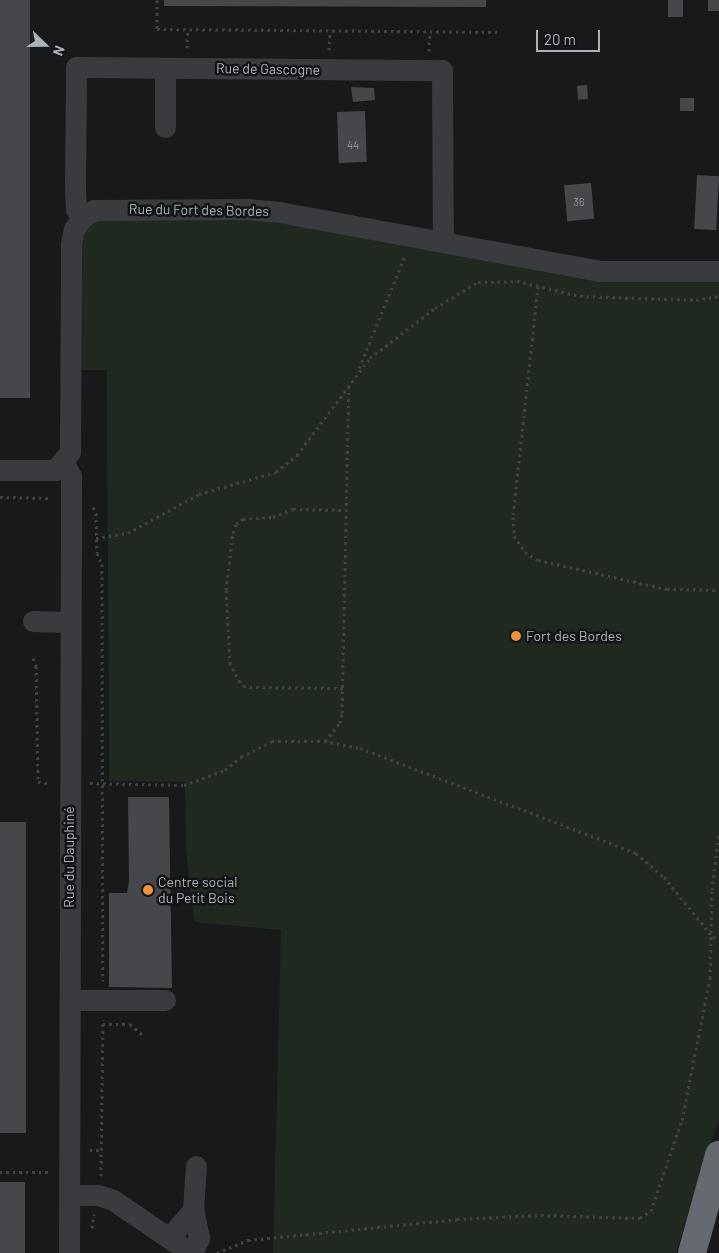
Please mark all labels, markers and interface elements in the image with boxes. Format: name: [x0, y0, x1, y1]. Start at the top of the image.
north arrow: [20, 20, 70, 70]
scale bar: [539, 20, 603, 52]
text: 20 m: [544, 30, 576, 48]
text: N: [50, 43, 69, 58]
street label: Rue de Gascogne: [216, 60, 320, 78]
house number: 44: [347, 138, 359, 152]
house number: 36: [573, 195, 585, 209]
street label: Rue du Fort des Bordes: [129, 200, 269, 220]
place label: Fort des Bordes: [526, 628, 622, 644]
marker: Fort des Bordes: [510, 630, 522, 642]
street label: Rue du Dauphiné: [61, 806, 77, 908]
place label: Centre social du Petit Bois: [158, 874, 237, 906]
marker: Centre social du Petit Bois: [142, 884, 154, 896]

